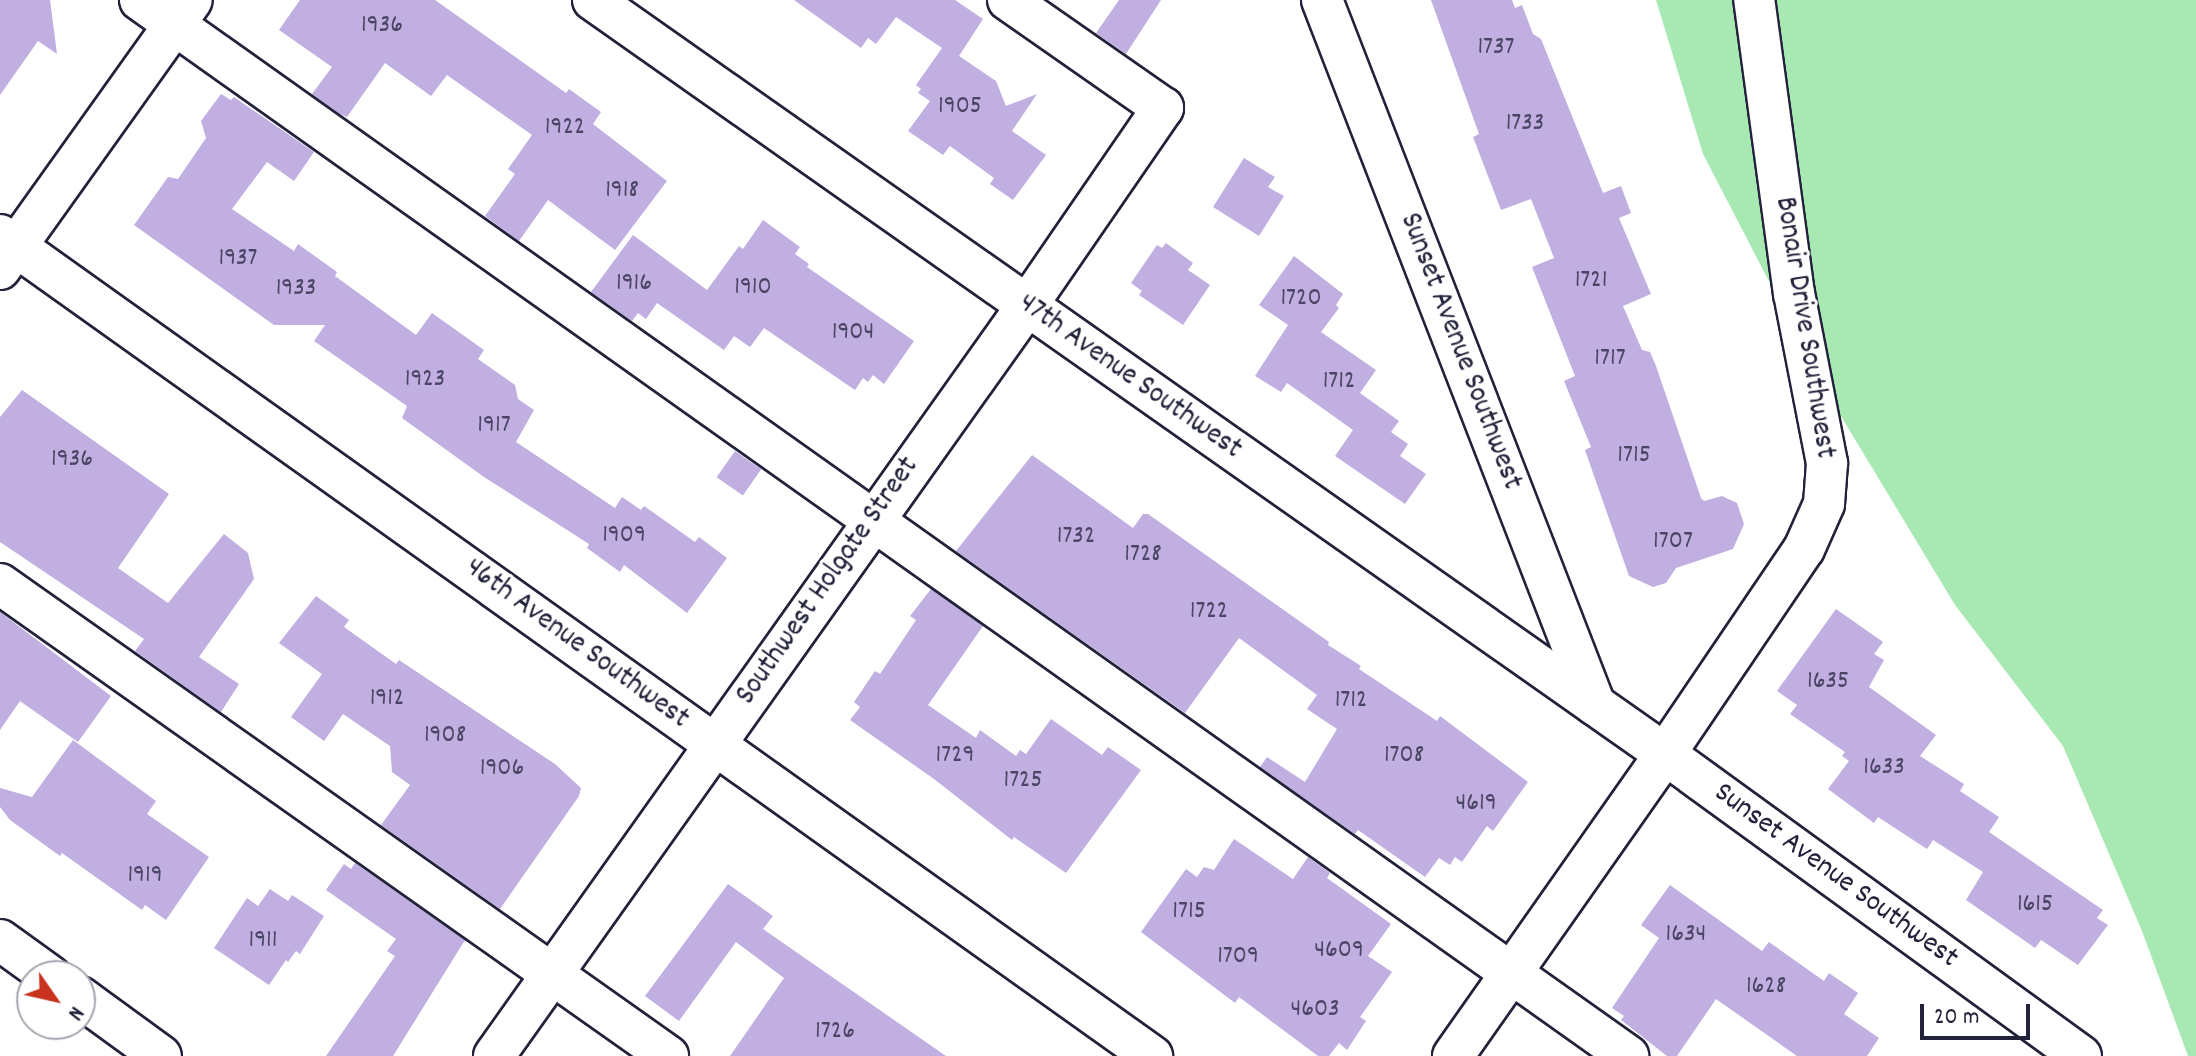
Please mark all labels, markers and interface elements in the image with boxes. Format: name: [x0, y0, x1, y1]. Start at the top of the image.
house number: 1936: [361, 10, 403, 42]
house number: 1737: [1477, 32, 1515, 64]
house number: 1905: [938, 91, 982, 123]
house number: 1733: [1506, 108, 1544, 140]
house number: 1922: [545, 112, 585, 144]
house number: 1918: [605, 175, 639, 207]
street label: Bonair Drive Southwest: [1765, 195, 1841, 461]
street label: Sunset Avenue Southwest: [1390, 209, 1528, 495]
house number: 1937: [218, 243, 258, 275]
house number: 1721: [1575, 265, 1607, 297]
house number: 1916: [616, 268, 652, 300]
house number: 1910: [734, 272, 772, 304]
house number: 1933: [276, 273, 316, 305]
house number: 1720: [1280, 283, 1322, 315]
street label: 47th Avenue Southwest: [1010, 287, 1248, 469]
house number: 1904: [832, 317, 874, 349]
house number: 1717: [1594, 343, 1626, 375]
house number: 1923: [405, 364, 445, 396]
house number: 1712: [1323, 366, 1355, 398]
house number: 1917: [477, 410, 511, 442]
house number: 1715: [1617, 440, 1651, 472]
house number: 1936: [51, 444, 93, 476]
street label: Southwest Holgate Street: [730, 451, 928, 713]
house number: 1909: [602, 520, 646, 552]
house number: 1732: [1057, 521, 1095, 553]
house number: 1707: [1653, 526, 1693, 558]
house number: 1728: [1124, 539, 1162, 571]
street label: 46th Avenue Southwest: [457, 552, 695, 738]
house number: 1722: [1190, 596, 1228, 628]
house number: 1635: [1807, 666, 1849, 698]
house number: 1912: [370, 683, 404, 715]
house number: 1712: [1335, 685, 1367, 717]
house number: 1908: [424, 720, 466, 752]
house number: 1729: [936, 740, 974, 772]
house number: 1708: [1384, 740, 1424, 772]
house number: 1633: [1863, 752, 1905, 784]
house number: 1906: [480, 753, 524, 785]
house number: 1725: [1003, 765, 1043, 797]
street label: Sunset Avenue Southwest: [1706, 776, 1964, 978]
house number: 4619: [1455, 788, 1497, 820]
house number: 1919: [127, 860, 163, 892]
house number: 1615: [2017, 889, 2053, 921]
house number: 1715: [1172, 896, 1206, 928]
house number: 1634: [1666, 919, 1706, 951]
house number: 1911: [249, 925, 277, 957]
house number: 4609: [1314, 935, 1364, 967]
house number: 1709: [1217, 941, 1259, 973]
north arrow: [16, 960, 96, 1040]
house number: 1628: [1746, 971, 1786, 1003]
scale bar: [1924, 988, 2034, 1038]
house number: 4603: [1290, 994, 1340, 1026]
text: N: [59, 999, 91, 1026]
text: 20 m: [1934, 1001, 1980, 1035]
house number: 1726: [815, 1016, 855, 1048]

